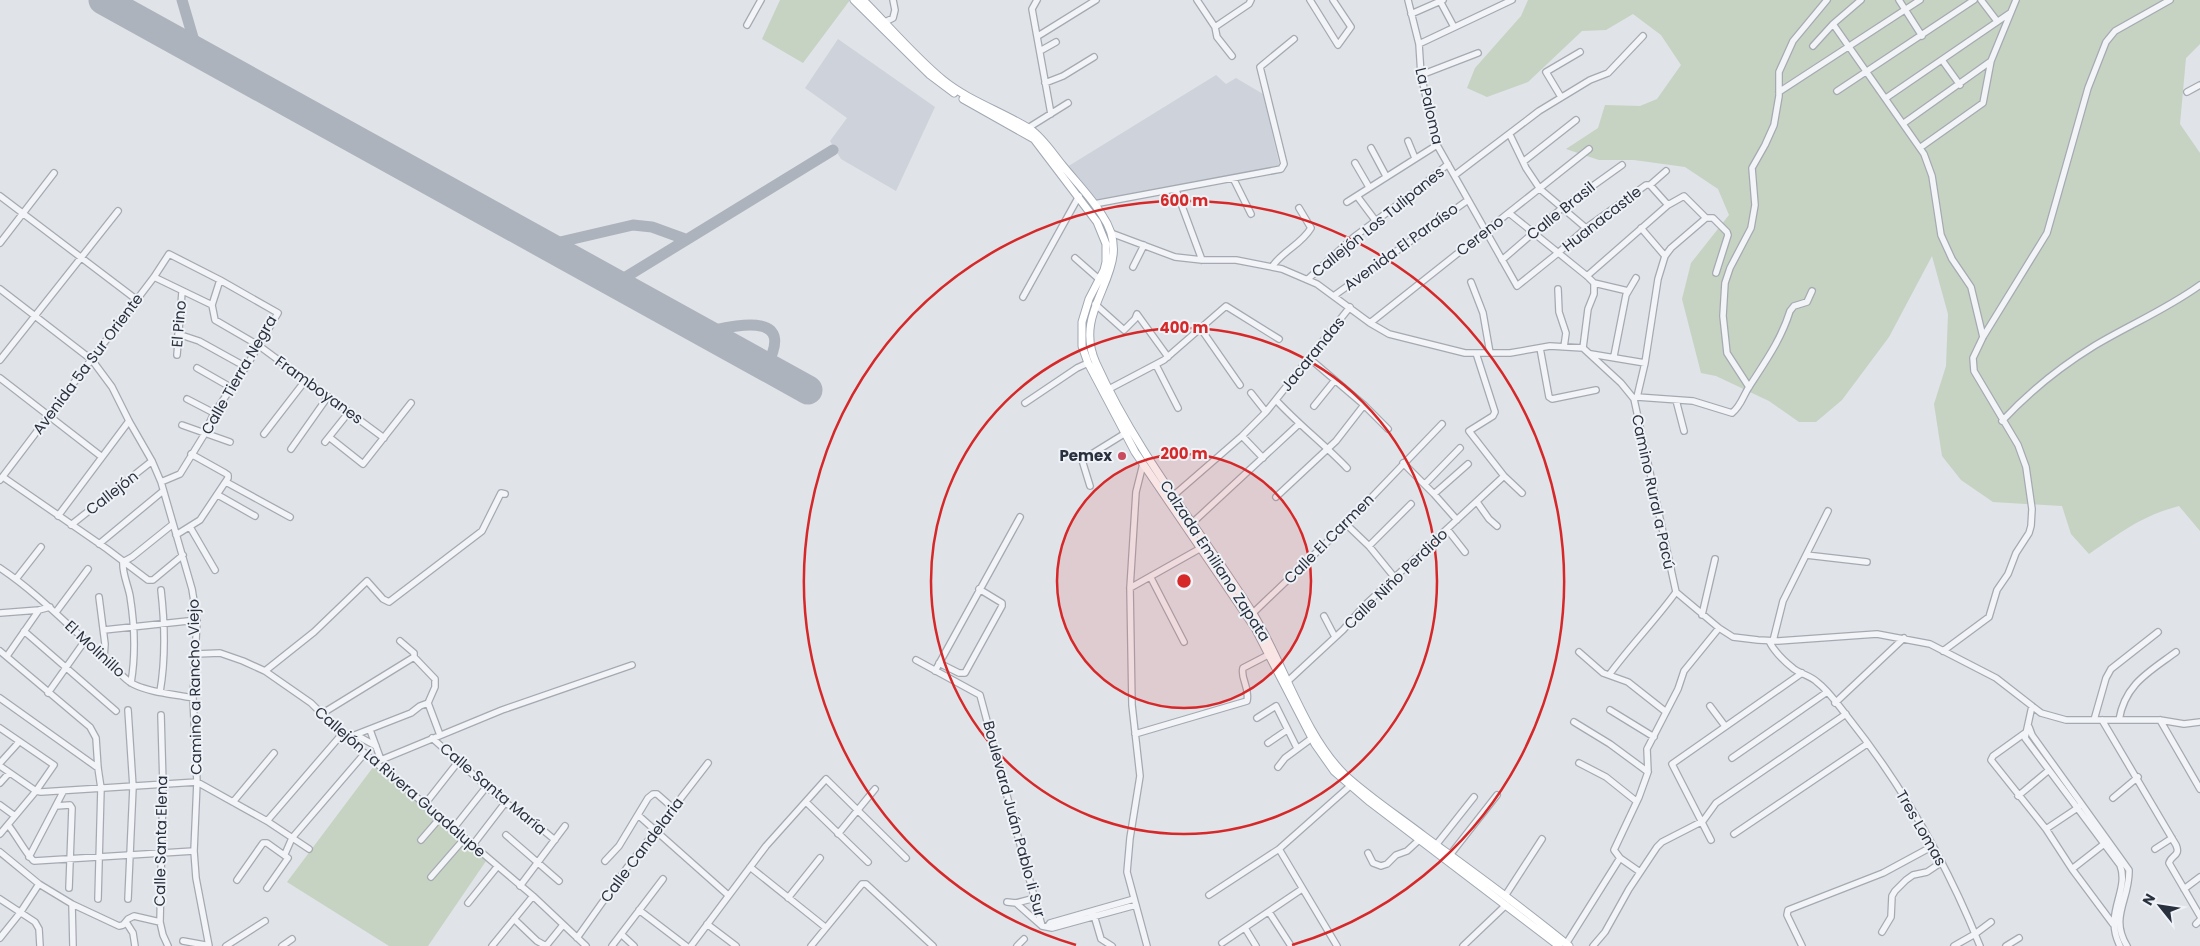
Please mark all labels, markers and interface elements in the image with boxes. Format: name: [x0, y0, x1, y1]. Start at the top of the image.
street label: La Paloma: [1410, 65, 1449, 146]
street label: Callejón Los Tulipanes: [1307, 161, 1449, 282]
street label: Calle Brasil: [1522, 176, 1599, 245]
street label: Huanacastle: [1558, 181, 1646, 256]
text: 600 m: [1160, 190, 1208, 211]
street label: Avenida El Paraíso: [1339, 198, 1462, 295]
street label: Cereno: [1452, 210, 1508, 261]
street label: Avenida 5a Sur Oriente: [28, 289, 148, 439]
street label: El Pino: [166, 300, 191, 348]
street label: Calle Tierra Negra: [196, 311, 281, 438]
street label: Jacarandas: [1276, 312, 1349, 396]
text: 400 m: [1160, 317, 1209, 338]
street label: Framboyanes: [271, 351, 368, 429]
street label: Camino Rural a Pacú: [1627, 412, 1680, 571]
text: 200 m: [1160, 443, 1208, 464]
place label: Pemex: [1059, 445, 1112, 466]
marker: Pemex: [1116, 450, 1128, 462]
street label: Callejón: [81, 465, 142, 520]
street label: Calzada Emiliano Zapata: [1155, 476, 1276, 645]
street label: Calle El Carmen: [1279, 489, 1378, 588]
street label: Calle Niño Perdido: [1339, 524, 1452, 634]
centre of rings: [1175, 572, 1193, 590]
street label: Camino a Rancho Viejo: [182, 599, 207, 775]
street label: El Molinillo: [61, 615, 130, 682]
street label: Callejón La Rivera Guadalupe: [310, 701, 490, 862]
street label: Boulevard Juán Pablo Ii Sur: [978, 718, 1051, 920]
street label: Calle Santa María: [436, 738, 551, 839]
street label: Calle Santa Elena: [149, 775, 172, 907]
street label: Tres Lomas: [1891, 786, 1952, 870]
street label: Calle Candelaria: [595, 793, 688, 907]
north arrow: [2135, 881, 2185, 931]
text: N: [2137, 890, 2160, 909]

